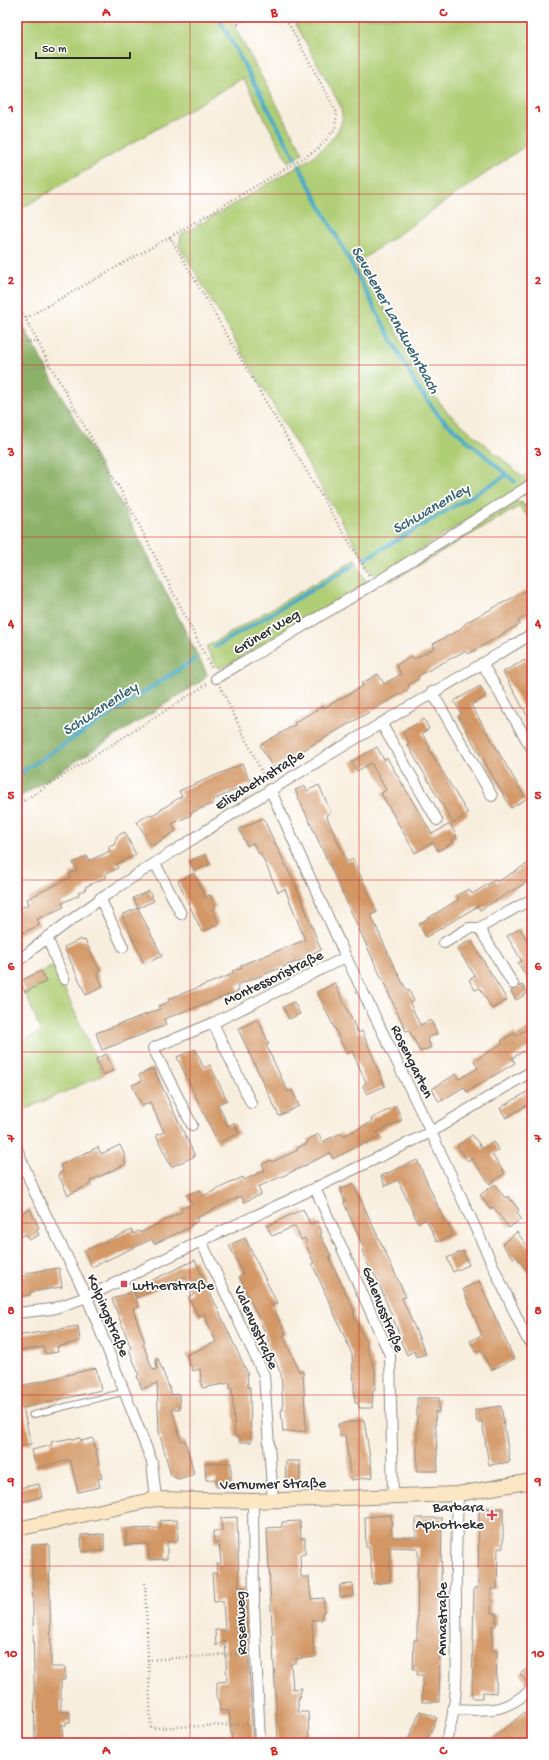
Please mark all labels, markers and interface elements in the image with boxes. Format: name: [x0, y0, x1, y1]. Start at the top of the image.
text: A: [101, 6, 111, 21]
text: B: [270, 6, 279, 21]
text: C: [438, 6, 448, 21]
scale bar: [36, 34, 130, 60]
text: 50 m: [42, 43, 67, 57]
text: 1: [7, 102, 14, 117]
text: 1: [534, 102, 541, 117]
water label: Sevelener Landwehrbach: [345, 243, 443, 398]
text: 2: [8, 274, 15, 289]
text: 2: [535, 274, 542, 289]
text: 3: [7, 446, 15, 461]
text: 3: [534, 446, 542, 461]
water label: Schwanenley: [390, 480, 475, 540]
street label: Grüner Weg: [230, 606, 304, 660]
text: 4: [7, 617, 15, 632]
text: 4: [534, 617, 542, 632]
water label: Schwanenley: [60, 678, 143, 741]
street label: Elisabethstraße: [212, 746, 308, 815]
text: 5: [8, 789, 15, 804]
text: 5: [535, 789, 542, 804]
street label: Montessoristraße: [221, 947, 327, 1011]
text: 6: [8, 960, 15, 975]
text: 6: [535, 960, 542, 975]
street label: Rosengarten: [386, 1022, 437, 1101]
text: 7: [7, 1132, 16, 1147]
text: 7: [534, 1132, 543, 1147]
street label: Galenusstraße: [357, 1264, 408, 1355]
street label: Kolpingstraße: [82, 1272, 133, 1360]
place label: Lutherstraße: [132, 1277, 214, 1295]
marker: Lutherstraße: [119, 1279, 129, 1289]
street label: Valenusstraße: [228, 1282, 282, 1373]
text: 8: [7, 1304, 15, 1319]
text: 8: [534, 1304, 542, 1319]
text: 9: [7, 1475, 15, 1490]
street label: Vernumer Straße: [219, 1475, 327, 1495]
text: 9: [534, 1475, 542, 1490]
place label: Barbara Aphotheke: [416, 1499, 485, 1534]
marker: Barbara Aphotheke: [487, 1510, 497, 1520]
street label: Annastraße: [434, 1582, 452, 1656]
street label: Rosenweg: [232, 1591, 252, 1655]
text: 10: [4, 1647, 18, 1662]
text: 10: [531, 1647, 545, 1662]
text: A: [101, 1744, 111, 1759]
text: B: [270, 1744, 279, 1759]
text: C: [438, 1744, 448, 1759]

